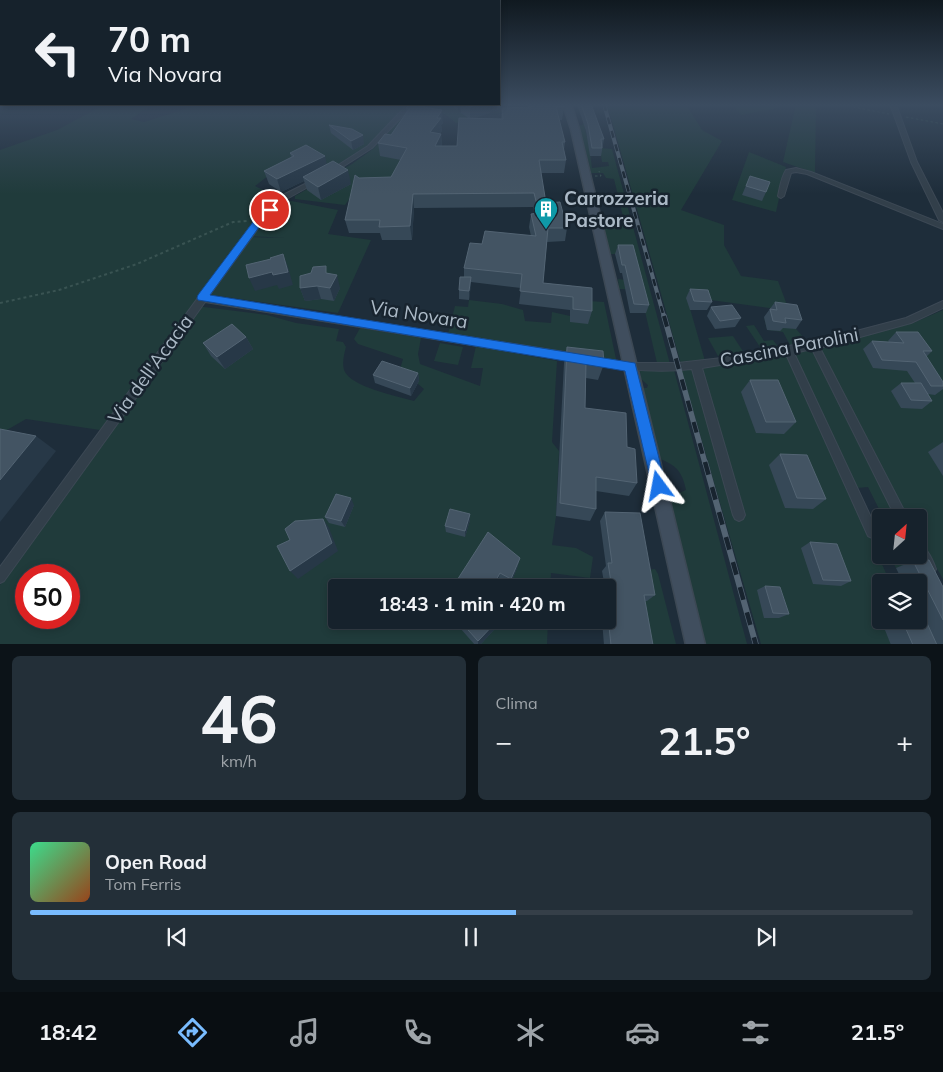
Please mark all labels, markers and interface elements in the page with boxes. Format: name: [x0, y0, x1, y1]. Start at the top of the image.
text: 70 m: [108, 17, 191, 61]
icon: left: [25, 20, 90, 85]
text: Via Novara: [108, 60, 222, 88]
place label: Carrozzeria Pastore: [564, 186, 669, 232]
pin: [249, 189, 291, 231]
icon: arrive: [256, 196, 284, 224]
building icon: Carrozzeria Pastore: [533, 196, 559, 230]
street label: Via Novara: [368, 294, 470, 334]
street label: Via dell'Acacia: [102, 310, 198, 428]
street label: Cascina Parolini: [718, 322, 860, 372]
position arrow: [632, 459, 684, 511]
north arrow: [872, 509, 928, 564]
map controls: [872, 509, 927, 629]
speed limit sign: 50: [15, 564, 80, 629]
button: layers: [872, 574, 927, 629]
text: 18:43 · 1 min · 420 m: [378, 592, 566, 616]
text: 46: [200, 678, 278, 759]
text: Clima: [496, 693, 538, 713]
text: 21.5°: [658, 717, 750, 765]
text: −: [496, 724, 512, 759]
text: +: [896, 724, 913, 759]
text: km/h: [221, 751, 257, 771]
text: Open Road: [105, 850, 207, 874]
text: Tom Ferris: [105, 874, 182, 894]
icon: previous: [163, 923, 191, 951]
icon: pause: [457, 923, 485, 951]
icon: next: [752, 923, 780, 951]
icon: directions: [175, 1015, 210, 1050]
icon: music: [287, 1015, 322, 1050]
icon: phone: [400, 1015, 435, 1050]
icon: climate: [513, 1015, 548, 1050]
icon: car: [625, 1015, 660, 1050]
icon: filters: [738, 1015, 773, 1050]
text: 18:42: [39, 1018, 97, 1046]
text: 21.5°: [851, 1018, 904, 1046]

